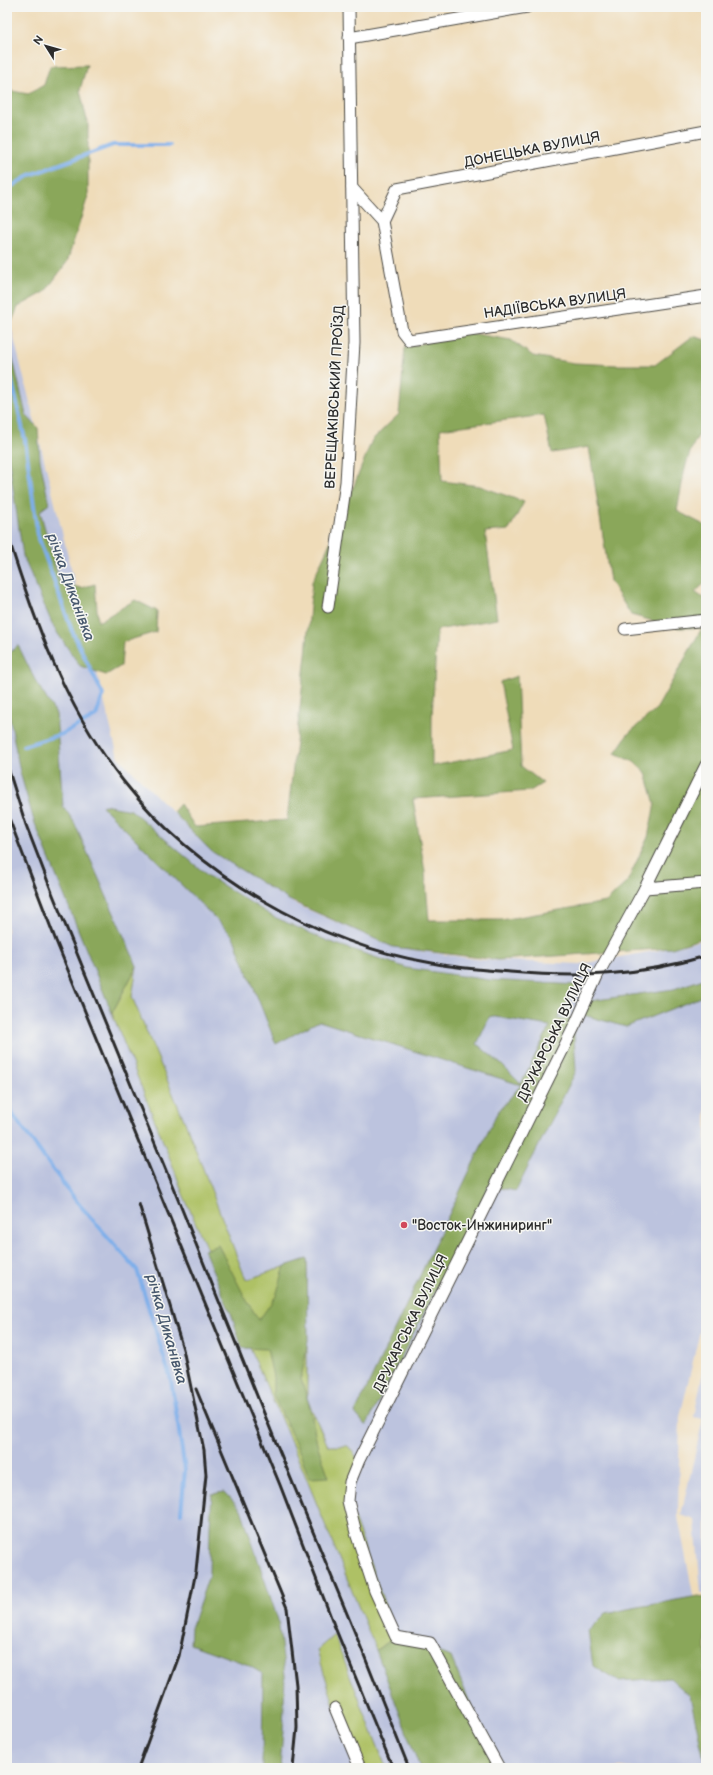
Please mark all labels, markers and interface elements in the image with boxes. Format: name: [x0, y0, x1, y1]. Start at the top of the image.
north arrow: [26, 26, 66, 66]
text: N: [31, 33, 46, 47]
street label: ДОНЕЦЬКА ВУЛИЦЯ: [463, 128, 602, 171]
street label: НАДІЇВСЬКА ВУЛИЦЯ: [483, 285, 627, 322]
street label: ВЕРЕЩАКІВСЬКИЙ ПРОЇЗД: [321, 305, 348, 489]
water label: річка Диканівка: [42, 530, 99, 644]
street label: ДРУКАРСЬКА ВУЛИЦЯ: [513, 960, 595, 1104]
place label: "Восток-Инжиниринг": [412, 1217, 552, 1234]
marker: "Восток-Инжиниринг": [399, 1220, 409, 1230]
street label: ДРУКАРСЬКА ВУЛИЦЯ: [369, 1251, 451, 1395]
water label: річка Диканівка: [141, 1271, 191, 1386]

